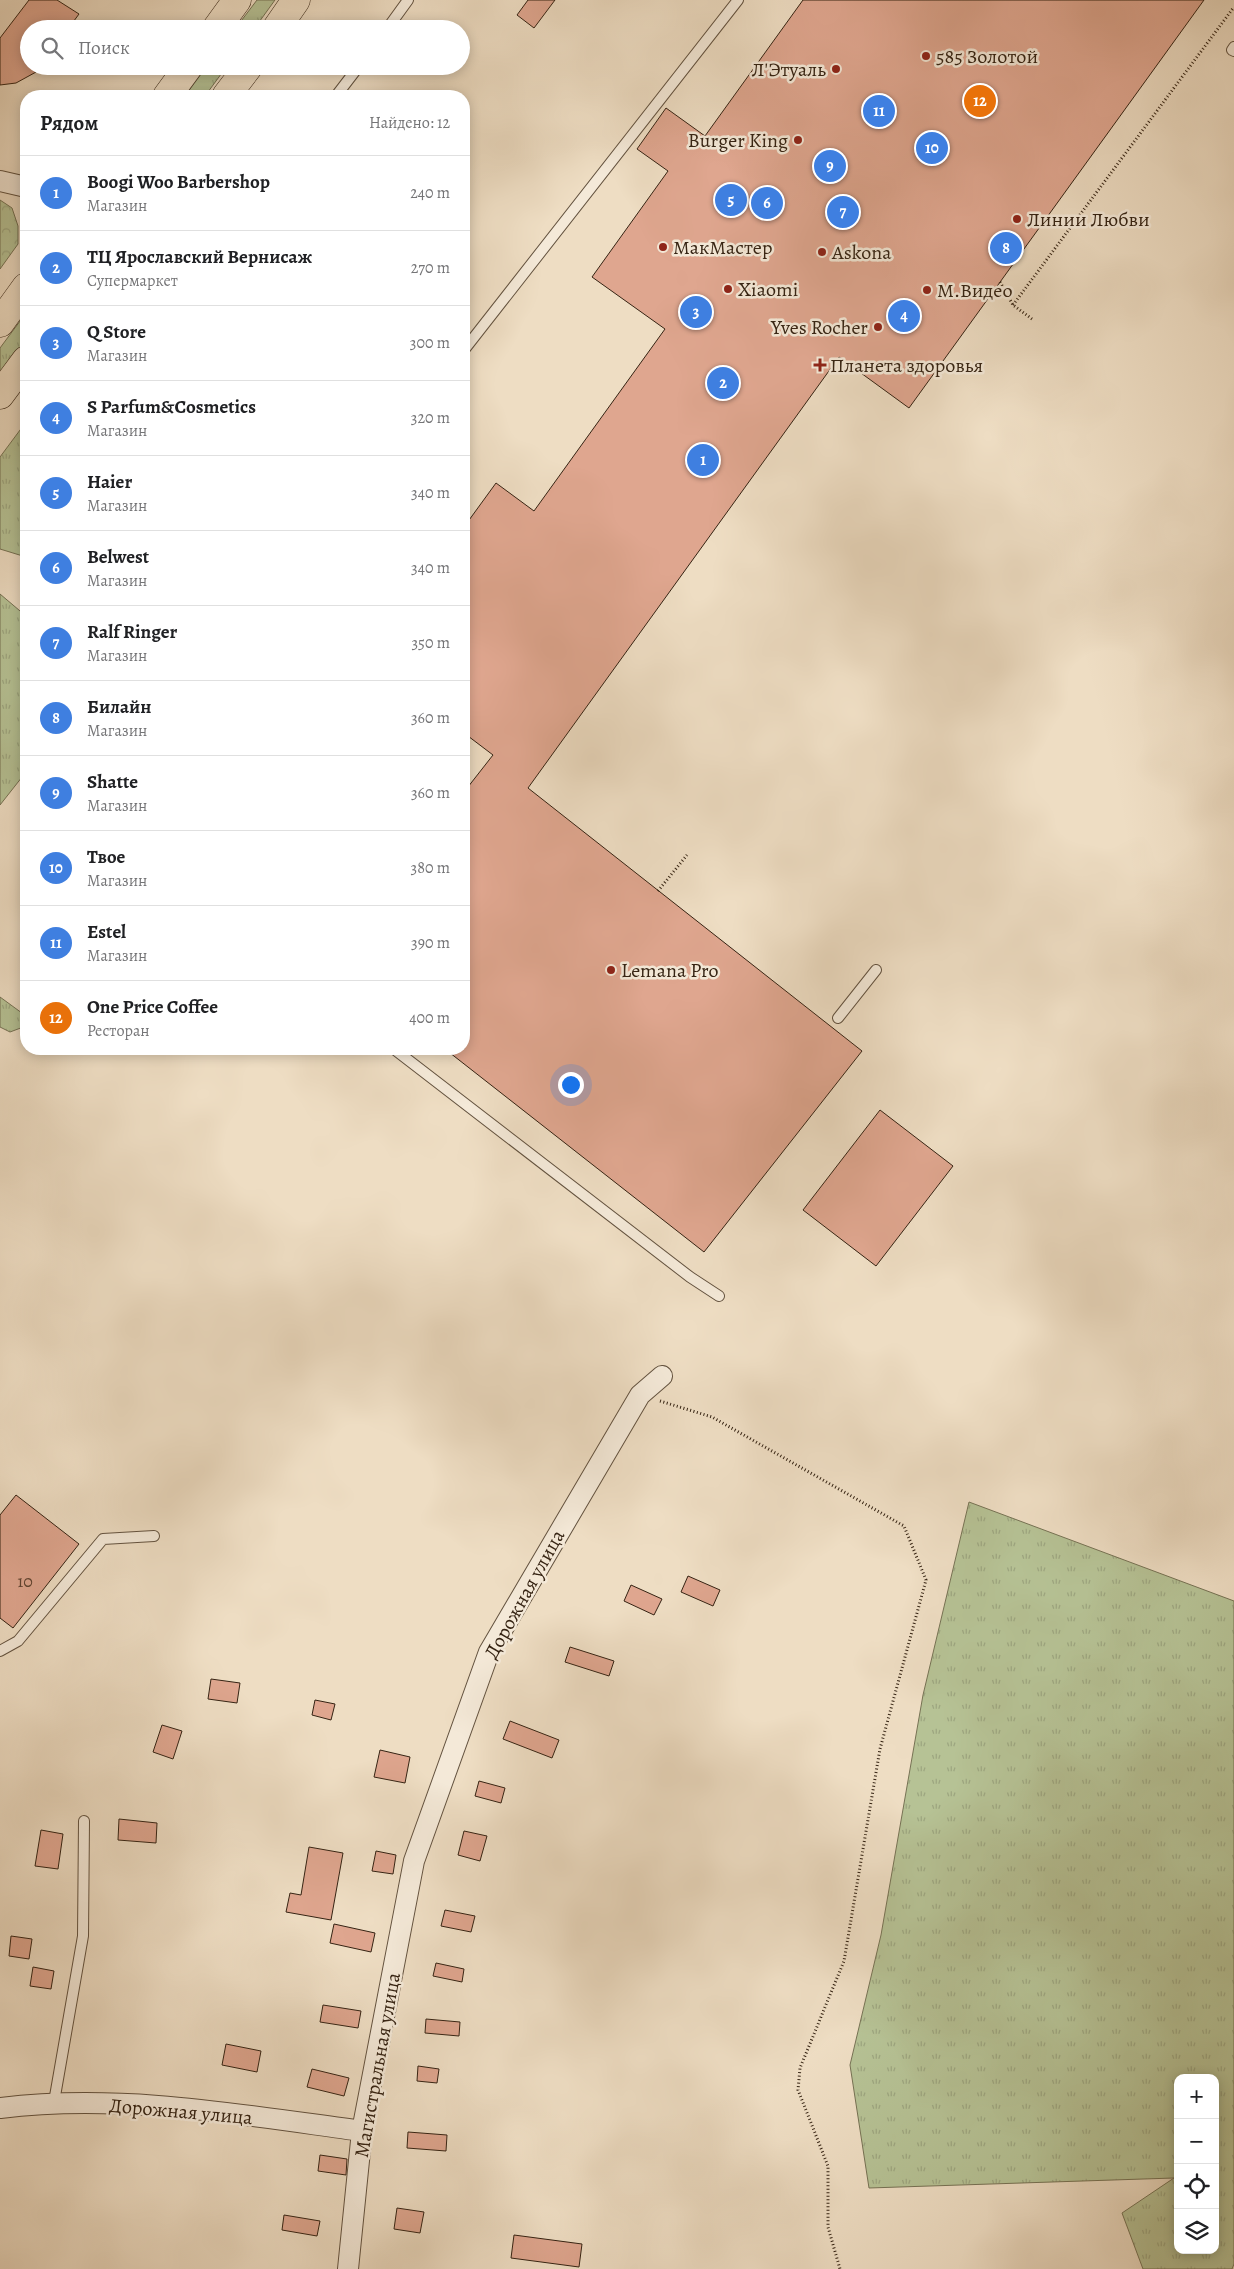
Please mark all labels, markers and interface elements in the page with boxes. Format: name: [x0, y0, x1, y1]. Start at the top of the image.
search box: [20, 20, 470, 75]
icon: search: [38, 34, 66, 62]
text: Поиск: [78, 35, 130, 61]
place label: 585 Золотой: [936, 43, 1038, 70]
marker: 585 Золотой: [920, 50, 932, 62]
place label: Л'Этуаль: [752, 56, 826, 83]
marker: Л'Этуаль: [830, 63, 842, 75]
pin: 12: [964, 82, 996, 120]
pin: 11: [863, 92, 895, 130]
text: Рядом: [40, 109, 98, 137]
text: Найдено: 12: [369, 112, 450, 134]
place label: Burger King: [688, 127, 788, 154]
pin: 10: [916, 129, 948, 167]
marker: Burger King: [792, 134, 804, 146]
pin: 9: [814, 147, 846, 185]
text: Boogi Woo Barbershop: [87, 169, 270, 195]
pin: 5: [715, 181, 747, 219]
text: 1: [53, 182, 59, 204]
text: 240 m: [410, 182, 450, 204]
pin: 6: [751, 184, 783, 222]
pin: 7: [827, 193, 859, 231]
text: Магазин: [87, 195, 147, 217]
place label: Линии Любви: [1027, 206, 1150, 233]
marker: Линии Любви: [1011, 213, 1023, 225]
pin: 8: [990, 229, 1022, 267]
place label: МакМастер: [673, 234, 772, 261]
place label: Askona: [831, 239, 892, 266]
marker: МакМастер: [657, 241, 669, 253]
text: ТЦ Ярославский Вернисаж: [87, 244, 312, 270]
marker: Askona: [816, 246, 828, 258]
text: 2: [52, 257, 60, 279]
text: 270 m: [411, 257, 450, 279]
text: Супермаркет: [87, 270, 178, 292]
place label: Xiaomi: [738, 276, 798, 303]
place label: М.Видео: [937, 277, 1013, 304]
marker: Xiaomi: [722, 283, 734, 295]
marker: М.Видео: [921, 284, 933, 296]
pin: 3: [680, 293, 712, 331]
pin: 4: [888, 297, 920, 335]
place label: Yves Rocher: [770, 314, 868, 341]
text: Q Store: [87, 319, 146, 345]
marker: Yves Rocher: [872, 321, 884, 333]
text: 3: [53, 332, 59, 354]
text: 300 m: [410, 332, 450, 354]
text: Магазин: [87, 345, 147, 367]
place label: Планета здоровья: [830, 352, 983, 379]
marker: Планета здоровья: [814, 359, 826, 371]
pin: 2: [707, 364, 739, 402]
text: S Parfum&Cosmetics: [87, 394, 256, 420]
text: 4: [52, 407, 60, 429]
text: 320 m: [411, 407, 450, 429]
text: Магазин: [87, 420, 147, 442]
pin: 1: [687, 441, 719, 479]
text: Haier: [87, 469, 132, 495]
text: 5: [53, 482, 59, 504]
text: 340 m: [411, 482, 450, 504]
text: Магазин: [87, 495, 147, 517]
text: Belwest: [87, 544, 149, 570]
text: 6: [52, 557, 60, 579]
text: 340 m: [411, 557, 450, 579]
text: Магазин: [87, 570, 147, 592]
text: Ralf Ringer: [87, 619, 177, 645]
text: 7: [53, 632, 59, 654]
text: 350 m: [411, 632, 450, 654]
text: Магазин: [87, 645, 147, 667]
text: Билайн: [87, 694, 151, 720]
text: 8: [52, 707, 60, 729]
text: 360 m: [411, 707, 450, 729]
text: Магазин: [87, 720, 147, 742]
text: Shatte: [87, 769, 138, 795]
text: 9: [52, 782, 60, 804]
text: 360 m: [411, 782, 450, 804]
text: Магазин: [87, 795, 147, 817]
text: Твое: [87, 844, 125, 870]
text: 10: [49, 857, 63, 879]
text: 380 m: [411, 857, 450, 879]
text: Магазин: [87, 870, 147, 892]
text: Estel: [87, 919, 126, 945]
text: 11: [50, 932, 62, 954]
text: 390 m: [411, 932, 450, 954]
text: Магазин: [87, 945, 147, 967]
place label: Lemana Pro: [621, 957, 719, 984]
marker: Lemana Pro: [605, 964, 617, 976]
text: One Price Coffee: [87, 994, 218, 1020]
text: 12: [49, 1007, 63, 1029]
text: 400 m: [409, 1007, 450, 1029]
text: Ресторан: [87, 1020, 150, 1042]
your location: [558, 1072, 584, 1098]
street label: Дорожная улица: [478, 1524, 571, 1664]
house number: 10: [17, 1569, 33, 1593]
street label: Магистральная улица: [348, 1970, 407, 2160]
map controls: [1174, 2074, 1219, 2254]
button: +: [1174, 2074, 1219, 2119]
street label: Дорожная улица: [108, 2092, 254, 2131]
button: −: [1174, 2119, 1219, 2164]
button: locate: [1174, 2164, 1219, 2209]
button: layers: [1174, 2209, 1219, 2254]

